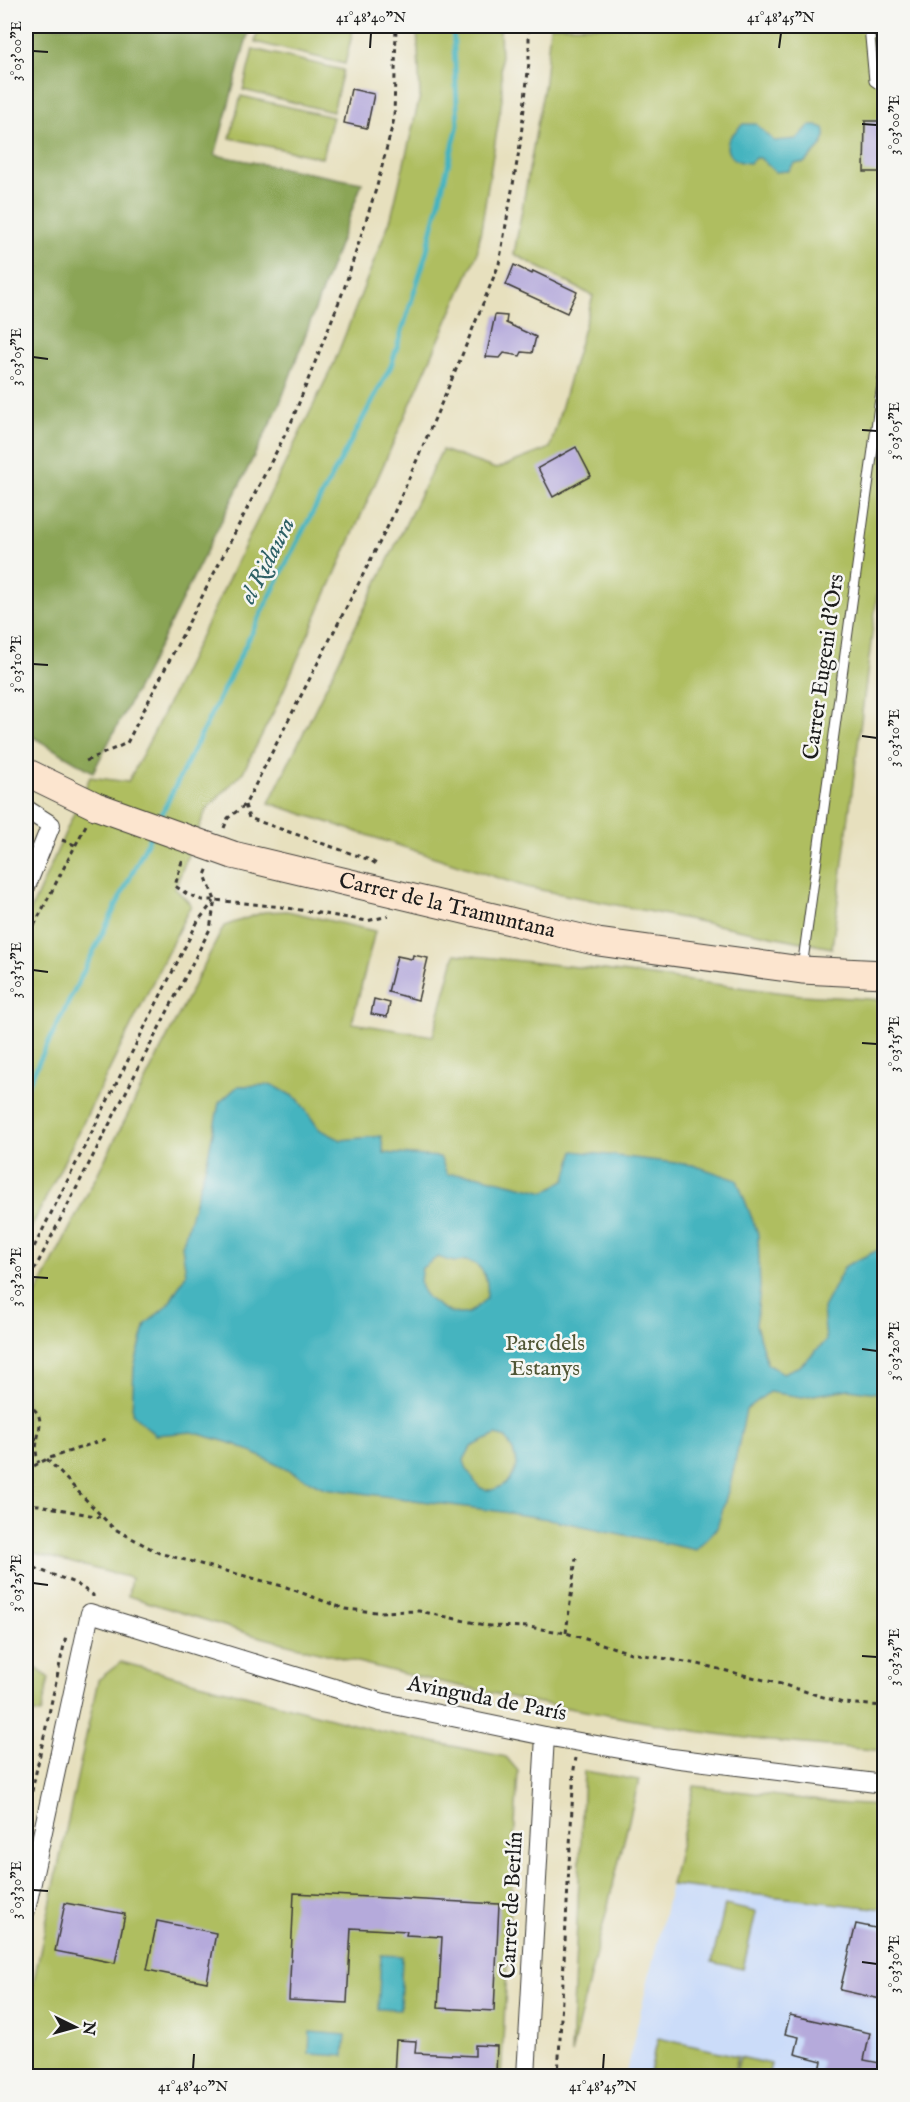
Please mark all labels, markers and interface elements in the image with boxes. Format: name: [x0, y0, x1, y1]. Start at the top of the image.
text: 41°48'40"N: [336, 8, 406, 27]
text: 41°48'45"N: [747, 8, 815, 27]
text: 3°03'00"E: [7, 21, 26, 81]
text: 3°03'00"E: [885, 95, 904, 155]
text: 3°03'05"E: [7, 328, 26, 386]
text: 3°03'05"E: [885, 402, 904, 460]
water label: el Ridaura: [233, 513, 303, 610]
street label: Carrer Eugeni d'Ors: [797, 572, 851, 762]
text: 3°03'10"E: [7, 635, 26, 693]
text: 3°03'10"E: [885, 709, 904, 767]
street label: Carrer de la Tramuntana: [336, 867, 559, 945]
text: 3°03'15"E: [7, 942, 26, 998]
text: 3°03'15"E: [885, 1016, 904, 1072]
text: 3°03'20"E: [7, 1247, 26, 1307]
text: 3°03'20"E: [885, 1321, 904, 1381]
park label: Parc dels Estanys: [505, 1330, 585, 1383]
text: 3°03'25"E: [7, 1554, 26, 1612]
text: 3°03'25"E: [885, 1628, 904, 1686]
street label: Avinguda de París: [404, 1670, 569, 1728]
street label: Carrer de Berlín: [494, 1830, 530, 1979]
text: 3°03'30"E: [7, 1861, 26, 1919]
text: 3°03'30"E: [885, 1935, 904, 1993]
north arrow: [45, 1997, 105, 2057]
text: N: [77, 2019, 99, 2036]
text: 41°48'40"N: [158, 2077, 228, 2096]
text: 41°48'45"N: [569, 2077, 637, 2096]

